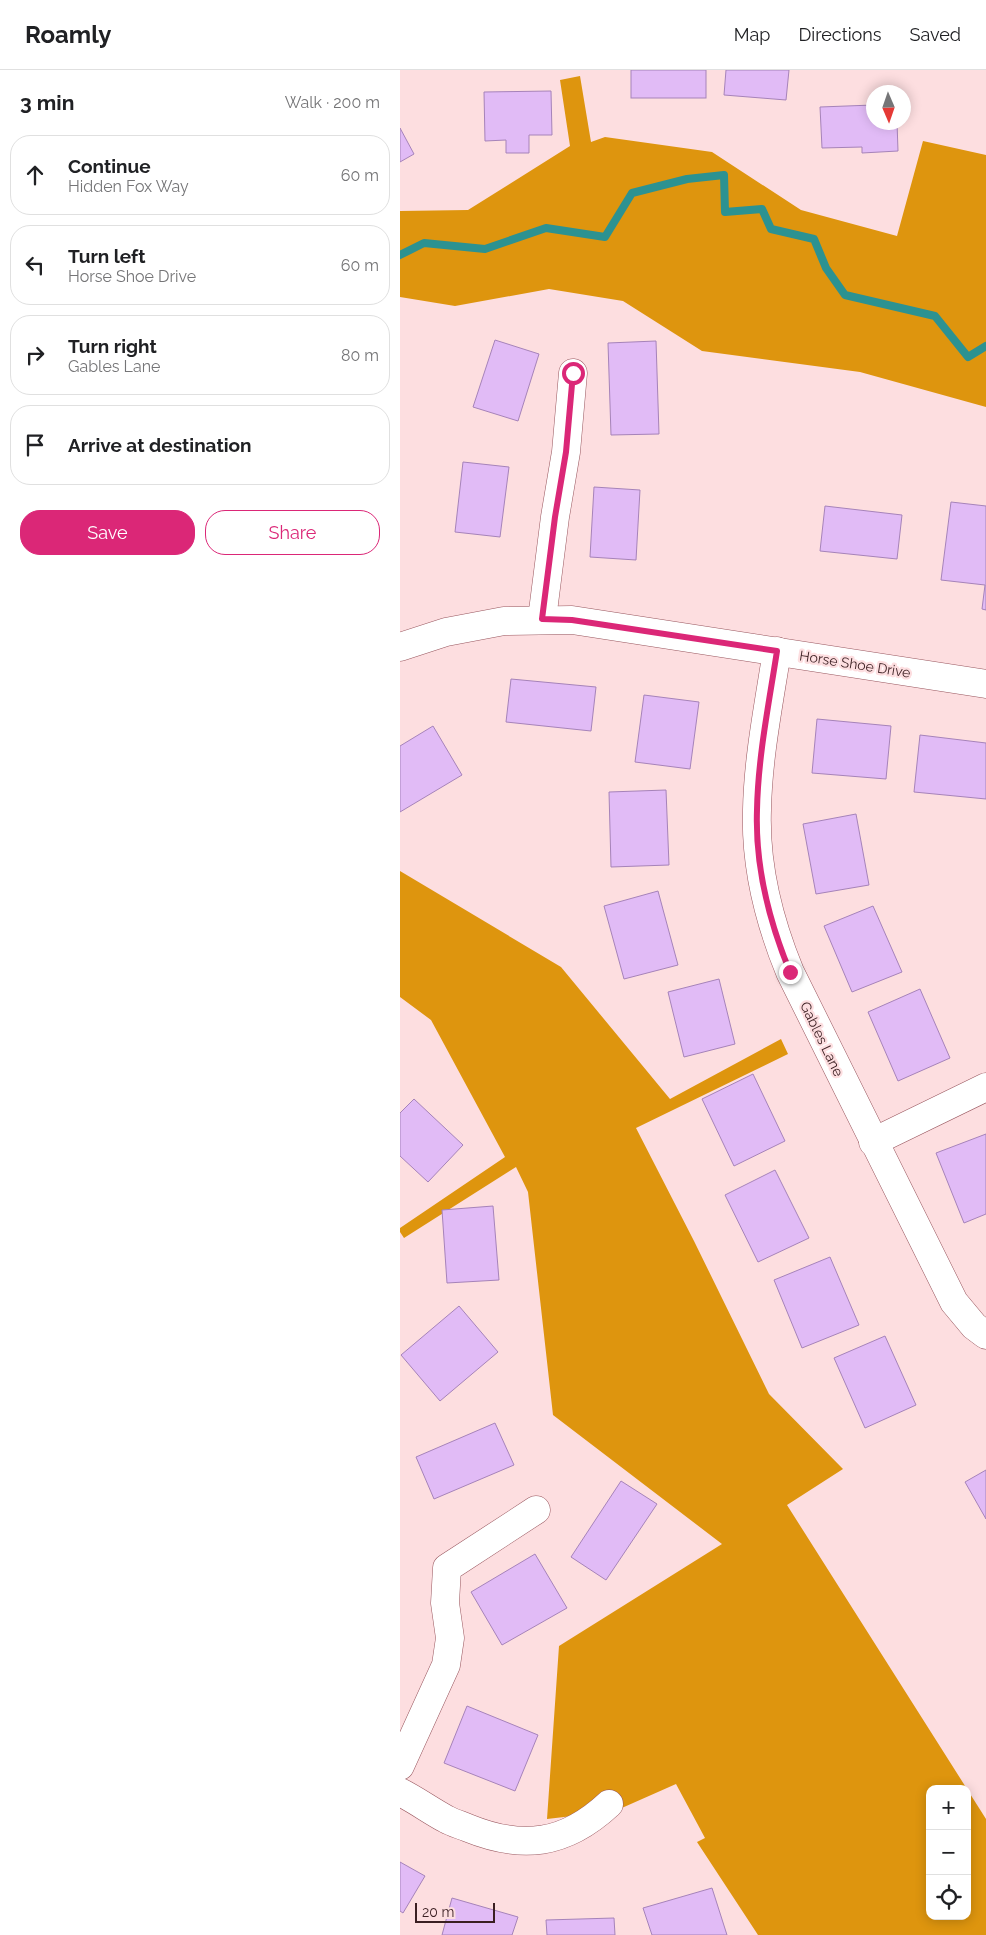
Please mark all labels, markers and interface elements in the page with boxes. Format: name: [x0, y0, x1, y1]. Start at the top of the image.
text: Roamly: [25, 20, 111, 49]
text: Map: [734, 24, 770, 45]
text: Directions: [798, 24, 882, 45]
text: Saved: [910, 24, 961, 45]
north arrow: [866, 85, 911, 130]
text: 3 min: [20, 90, 74, 115]
text: Walk · 200 m: [285, 93, 380, 112]
text: Continue: [68, 155, 151, 177]
icon: ahead: [21, 161, 49, 189]
text: 60 m: [341, 166, 379, 185]
text: Hidden Fox Way: [68, 177, 189, 196]
text: Turn left: [68, 245, 145, 267]
icon: left: [21, 251, 49, 279]
text: 60 m: [341, 256, 379, 275]
text: Horse Shoe Drive: [68, 267, 196, 286]
text: Turn right: [68, 335, 157, 357]
icon: right: [21, 341, 49, 369]
text: 80 m: [341, 346, 379, 365]
text: Gables Lane: [68, 357, 160, 376]
route start: [562, 362, 585, 385]
icon: arrive: [21, 431, 49, 459]
text: Arrive at destination: [68, 434, 252, 456]
button: Save: [20, 510, 195, 555]
button: Share: [205, 510, 380, 555]
street label: Horse Shoe Drive: [798, 647, 912, 681]
route end: [779, 961, 802, 984]
street label: Gables Lane: [797, 999, 847, 1079]
map controls: [926, 1785, 971, 1920]
button: +: [926, 1785, 971, 1830]
button: −: [926, 1830, 971, 1875]
button: locate: [926, 1875, 971, 1920]
scale bar: [415, 1900, 495, 1923]
text: 20 m: [422, 1904, 454, 1920]

